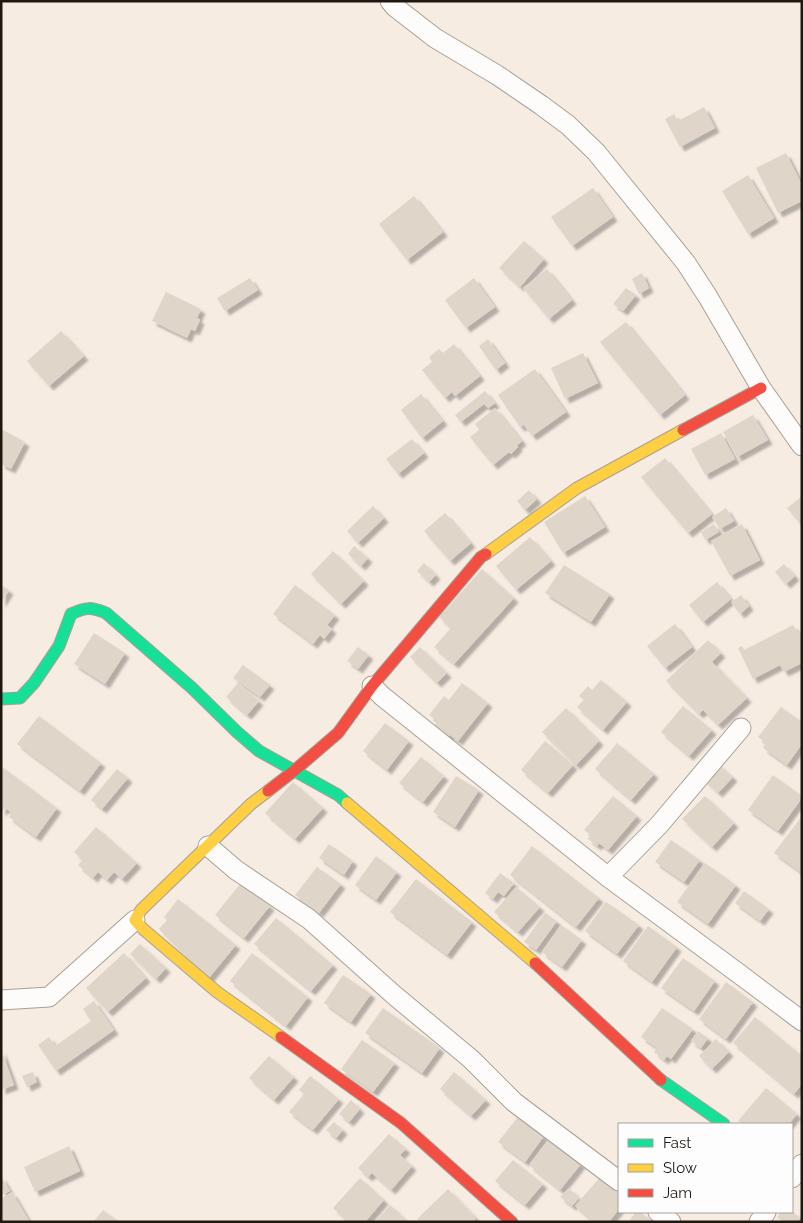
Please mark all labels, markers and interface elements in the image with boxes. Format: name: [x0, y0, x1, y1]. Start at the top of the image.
legend: [618, 1123, 793, 1213]
text: Fast: [663, 1134, 691, 1152]
text: Slow: [663, 1159, 697, 1177]
text: Jam: [663, 1184, 692, 1202]

